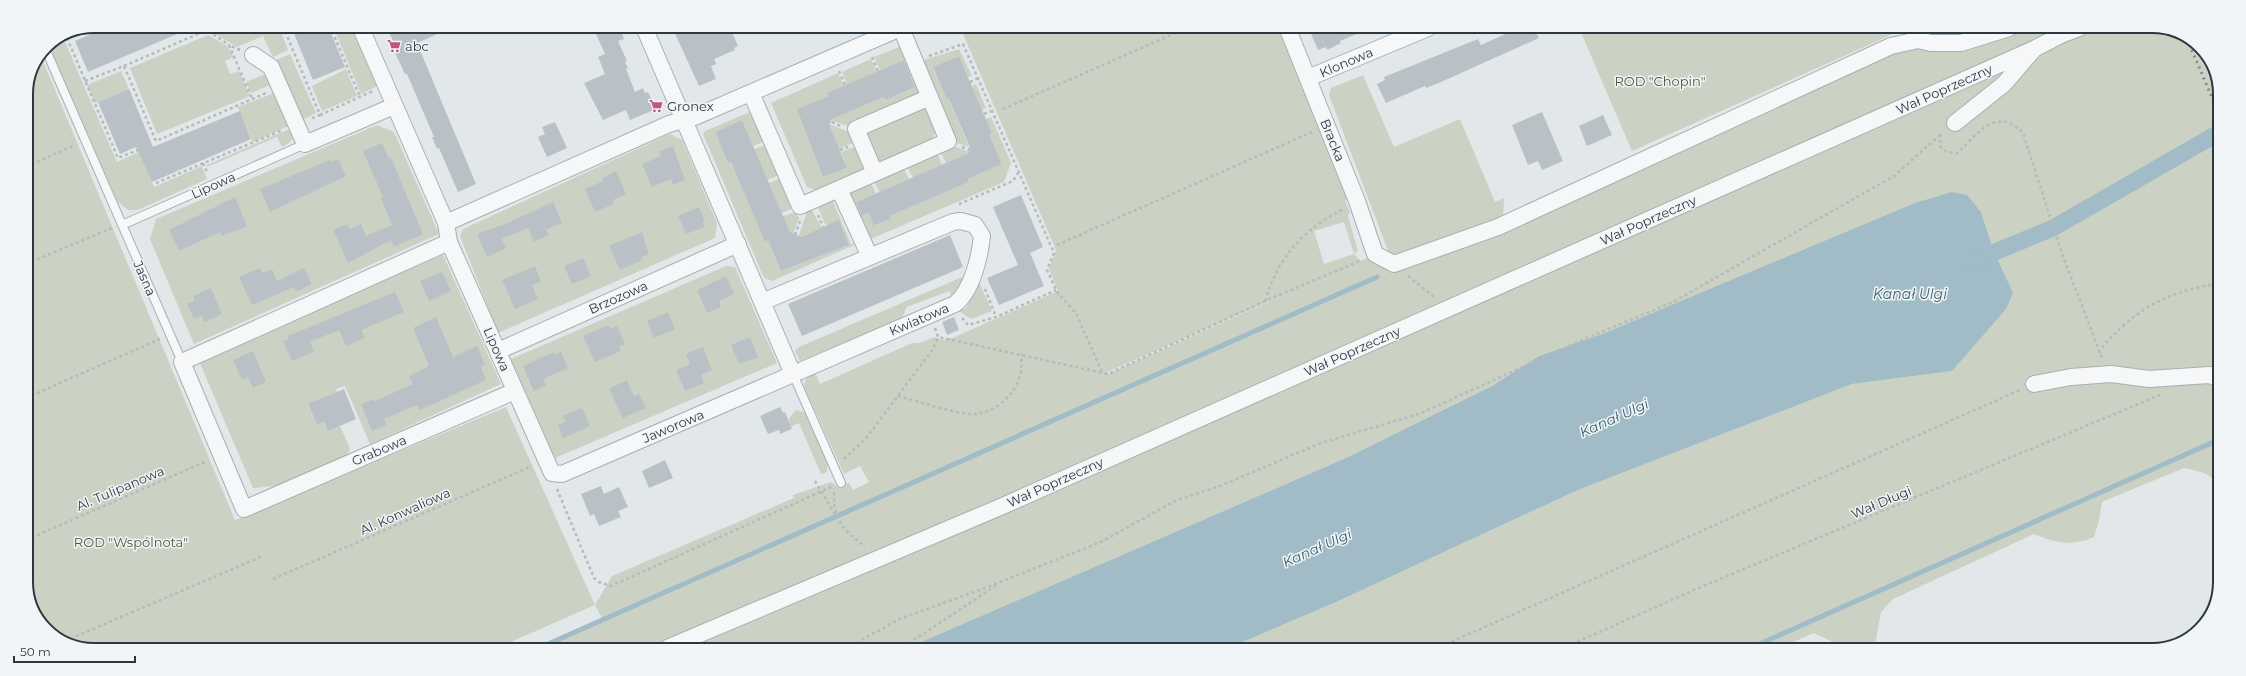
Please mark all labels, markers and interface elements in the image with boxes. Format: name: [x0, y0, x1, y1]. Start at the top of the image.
supermarket icon: abc: [386, 38, 402, 54]
place label: abc: [405, 38, 429, 54]
street label: Klonowa: [1317, 44, 1375, 80]
street label: Wał Poprzeczny: [1893, 60, 1995, 117]
park label: ROD "Chopin": [1614, 73, 1706, 89]
supermarket icon: Gronex: [648, 98, 664, 114]
place label: Gronex: [667, 98, 714, 114]
street label: Bracka: [1317, 116, 1349, 164]
street label: Lipowa: [188, 168, 238, 202]
street label: Wał Poprzeczny: [1597, 191, 1699, 248]
street label: Jasna: [130, 257, 160, 298]
street label: Brzozowa: [586, 277, 650, 317]
water label: Kanał Ulgi: [1873, 285, 1947, 303]
street label: Kwiatowa: [887, 299, 951, 339]
street label: Wał Poprzeczny: [1301, 322, 1403, 379]
street label: Lipowa: [480, 324, 514, 374]
water label: Kanał Ulgi: [1577, 395, 1652, 441]
street label: Jaworowa: [639, 406, 706, 447]
street label: Grabowa: [349, 431, 409, 469]
street label: Wał Poprzeczny: [1004, 453, 1106, 510]
street label: Al. Tulipanowa: [74, 462, 166, 514]
street label: Wał Długi: [1848, 482, 1914, 522]
street label: Al. Konwaliowa: [357, 484, 453, 538]
water label: Kanał Ulgi: [1280, 525, 1355, 571]
park label: ROD "Wspólnota": [74, 534, 188, 550]
scale bar: [14, 638, 135, 664]
text: 50 m: [20, 644, 51, 659]

